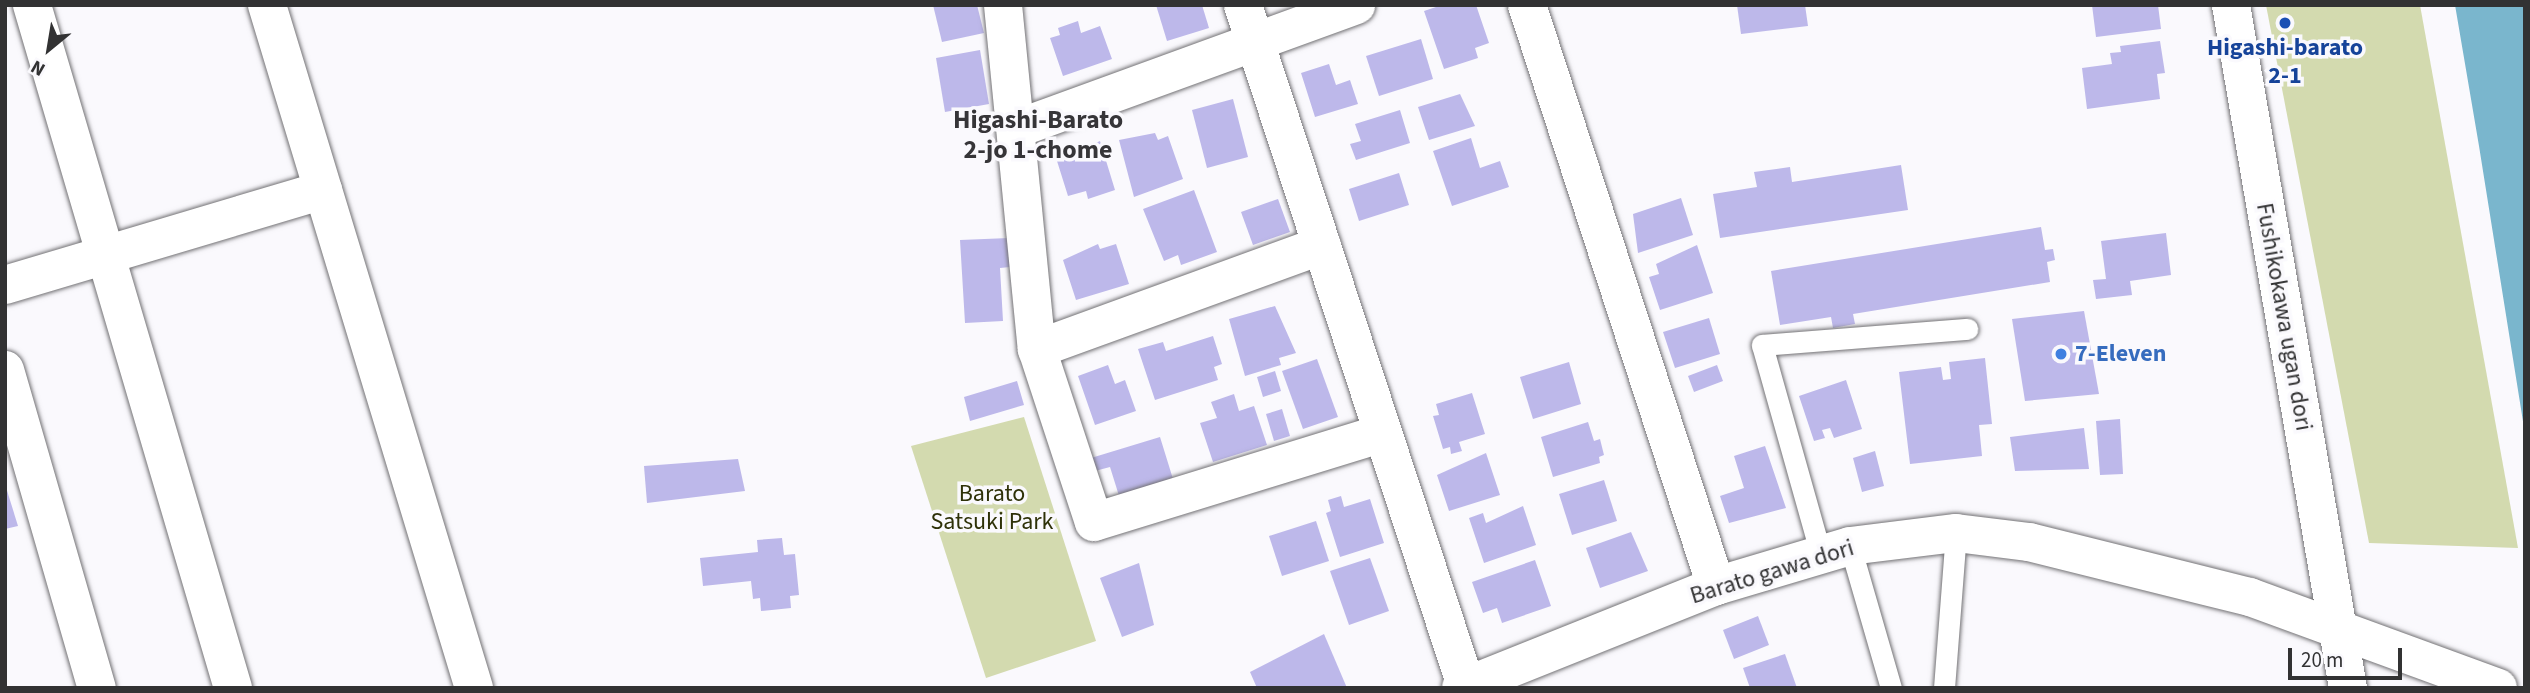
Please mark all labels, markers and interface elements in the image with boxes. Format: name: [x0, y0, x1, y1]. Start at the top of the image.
north arrow: [14, 14, 84, 84]
marker: Higashi-barato 2-1: [2277, 15, 2293, 31]
place label: Higashi-barato 2-1: [2207, 34, 2363, 90]
text: N: [26, 53, 50, 82]
district label: Higashi-Barato 2-jo 1-chome: [953, 104, 1123, 166]
street label: Fushikokawa ugan dori: [2250, 201, 2318, 433]
place label: 7-Eleven: [2075, 340, 2166, 368]
marker: 7-Eleven: [2053, 346, 2069, 362]
park label: Barato Satsuki Park: [930, 480, 1054, 536]
street label: Barato gawa dori: [1687, 533, 1857, 611]
scale bar: [2292, 634, 2406, 678]
text: 20 m: [2301, 645, 2343, 675]

